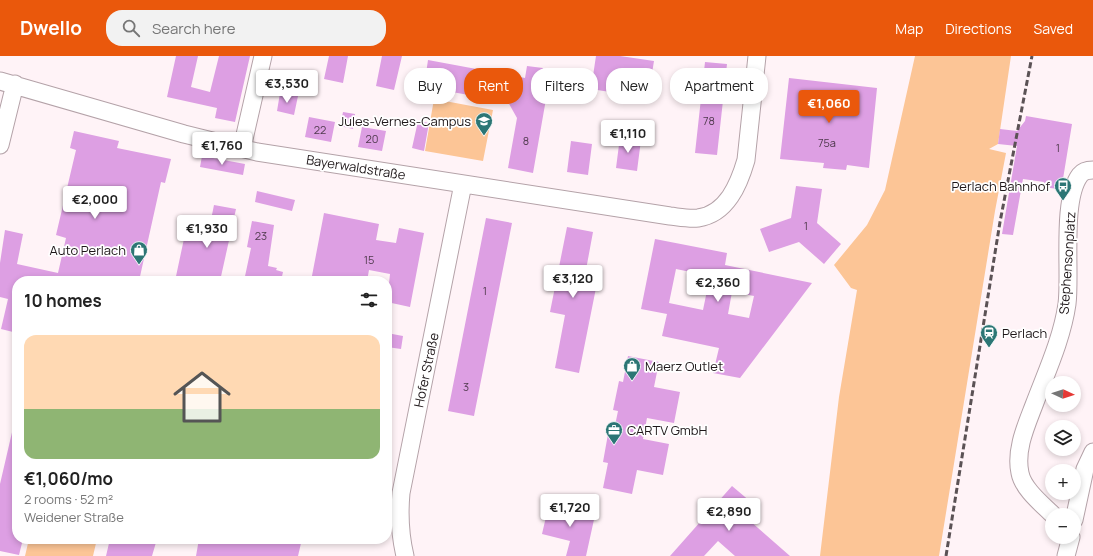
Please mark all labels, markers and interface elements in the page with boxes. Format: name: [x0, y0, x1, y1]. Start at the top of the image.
search box: [106, 10, 386, 46]
text: Dwello: [20, 15, 82, 41]
icon: search: [120, 17, 142, 39]
text: Search here: [152, 18, 235, 39]
text: Map: [895, 19, 923, 38]
text: Directions: [945, 19, 1012, 38]
text: Saved: [1034, 19, 1073, 38]
chip: Buy: [404, 68, 456, 104]
chip: Rent: [464, 68, 523, 104]
chip: Filters: [531, 68, 598, 104]
chip: New: [606, 68, 662, 104]
chip: Apartment: [670, 68, 768, 104]
pin: €3,530: [254, 70, 320, 104]
text: €3,530: [265, 74, 309, 92]
pin: €1,060: [796, 90, 862, 124]
text: €1,060: [807, 94, 851, 112]
school or university icon: Jules-Vernes-Campus: [474, 111, 494, 136]
place label: Jules-Vernes-Campus: [338, 112, 471, 130]
house number: 78: [703, 113, 715, 128]
pin: €1,110: [595, 120, 661, 154]
house number: 22: [314, 122, 326, 137]
text: €1,110: [610, 124, 646, 142]
house number: 20: [366, 131, 378, 146]
pin: €1,760: [189, 132, 255, 166]
house number: 8: [523, 133, 529, 148]
house number: 75a: [818, 135, 836, 150]
text: €1,760: [201, 136, 243, 154]
house number: 1: [1056, 140, 1060, 155]
street label: Bayerwaldstraße: [305, 150, 407, 184]
bus stop icon: Perlach Bahnhof: [1053, 176, 1073, 201]
place label: Perlach Bahnhof: [951, 177, 1050, 195]
pin: €2,000: [62, 186, 128, 220]
text: €2,000: [72, 190, 118, 208]
street label: Stephensonplatz: [1054, 211, 1080, 315]
pin: €1,930: [174, 215, 240, 249]
house number: 1: [804, 218, 808, 233]
text: €1,930: [186, 219, 228, 237]
house number: 23: [255, 228, 267, 243]
shop icon: Auto Perlach: [129, 240, 149, 265]
place label: Auto Perlach: [50, 241, 126, 259]
house number: 15: [364, 252, 374, 267]
pin: €3,120: [540, 265, 606, 299]
text: €3,120: [553, 269, 593, 287]
pin: €2,360: [685, 269, 751, 303]
text: €2,360: [696, 273, 740, 291]
house number: 1: [483, 283, 487, 298]
text: 10 homes: [24, 289, 102, 312]
icon: filters: [358, 289, 380, 311]
station icon: Perlach: [979, 323, 999, 348]
place label: Perlach: [1002, 324, 1047, 342]
street label: Hofer Straße: [409, 331, 443, 409]
shop icon: Maerz Outlet: [622, 356, 642, 381]
place label: Maerz Outlet: [645, 357, 723, 375]
icon: home: [166, 361, 238, 433]
north arrow: [1045, 376, 1081, 412]
map controls: [1045, 376, 1081, 544]
house number: 3: [463, 379, 469, 394]
office icon: CARTV GmbH: [604, 420, 624, 445]
button: layers: [1045, 420, 1081, 456]
place label: CARTV GmbH: [627, 421, 707, 439]
button: +: [1045, 464, 1081, 500]
text: €1,060/mo: [24, 467, 113, 490]
text: 2 rooms · 52 m²: [24, 490, 113, 508]
pin: €1,720: [537, 494, 603, 528]
text: €1,720: [549, 498, 591, 516]
pin: €2,890: [696, 498, 762, 532]
text: €2,890: [706, 502, 752, 520]
text: Weidener Straße: [24, 508, 124, 526]
button: −: [1045, 508, 1081, 544]

